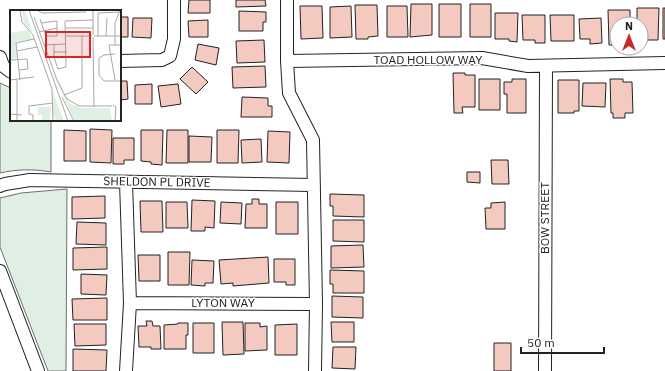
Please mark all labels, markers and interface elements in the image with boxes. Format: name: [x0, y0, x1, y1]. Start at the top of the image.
inset map: [10, 10, 121, 121]
north arrow: [609, 16, 649, 56]
text: N: [625, 19, 633, 33]
street label: TOAD HOLLOW WAY: [374, 52, 482, 67]
street label: SHELDON PL DRIVE: [103, 173, 211, 190]
street label: BOW STREET: [537, 182, 552, 254]
street label: LYTON WAY: [191, 295, 255, 310]
scale bar: [521, 329, 604, 355]
text: 50 m: [527, 335, 555, 350]

